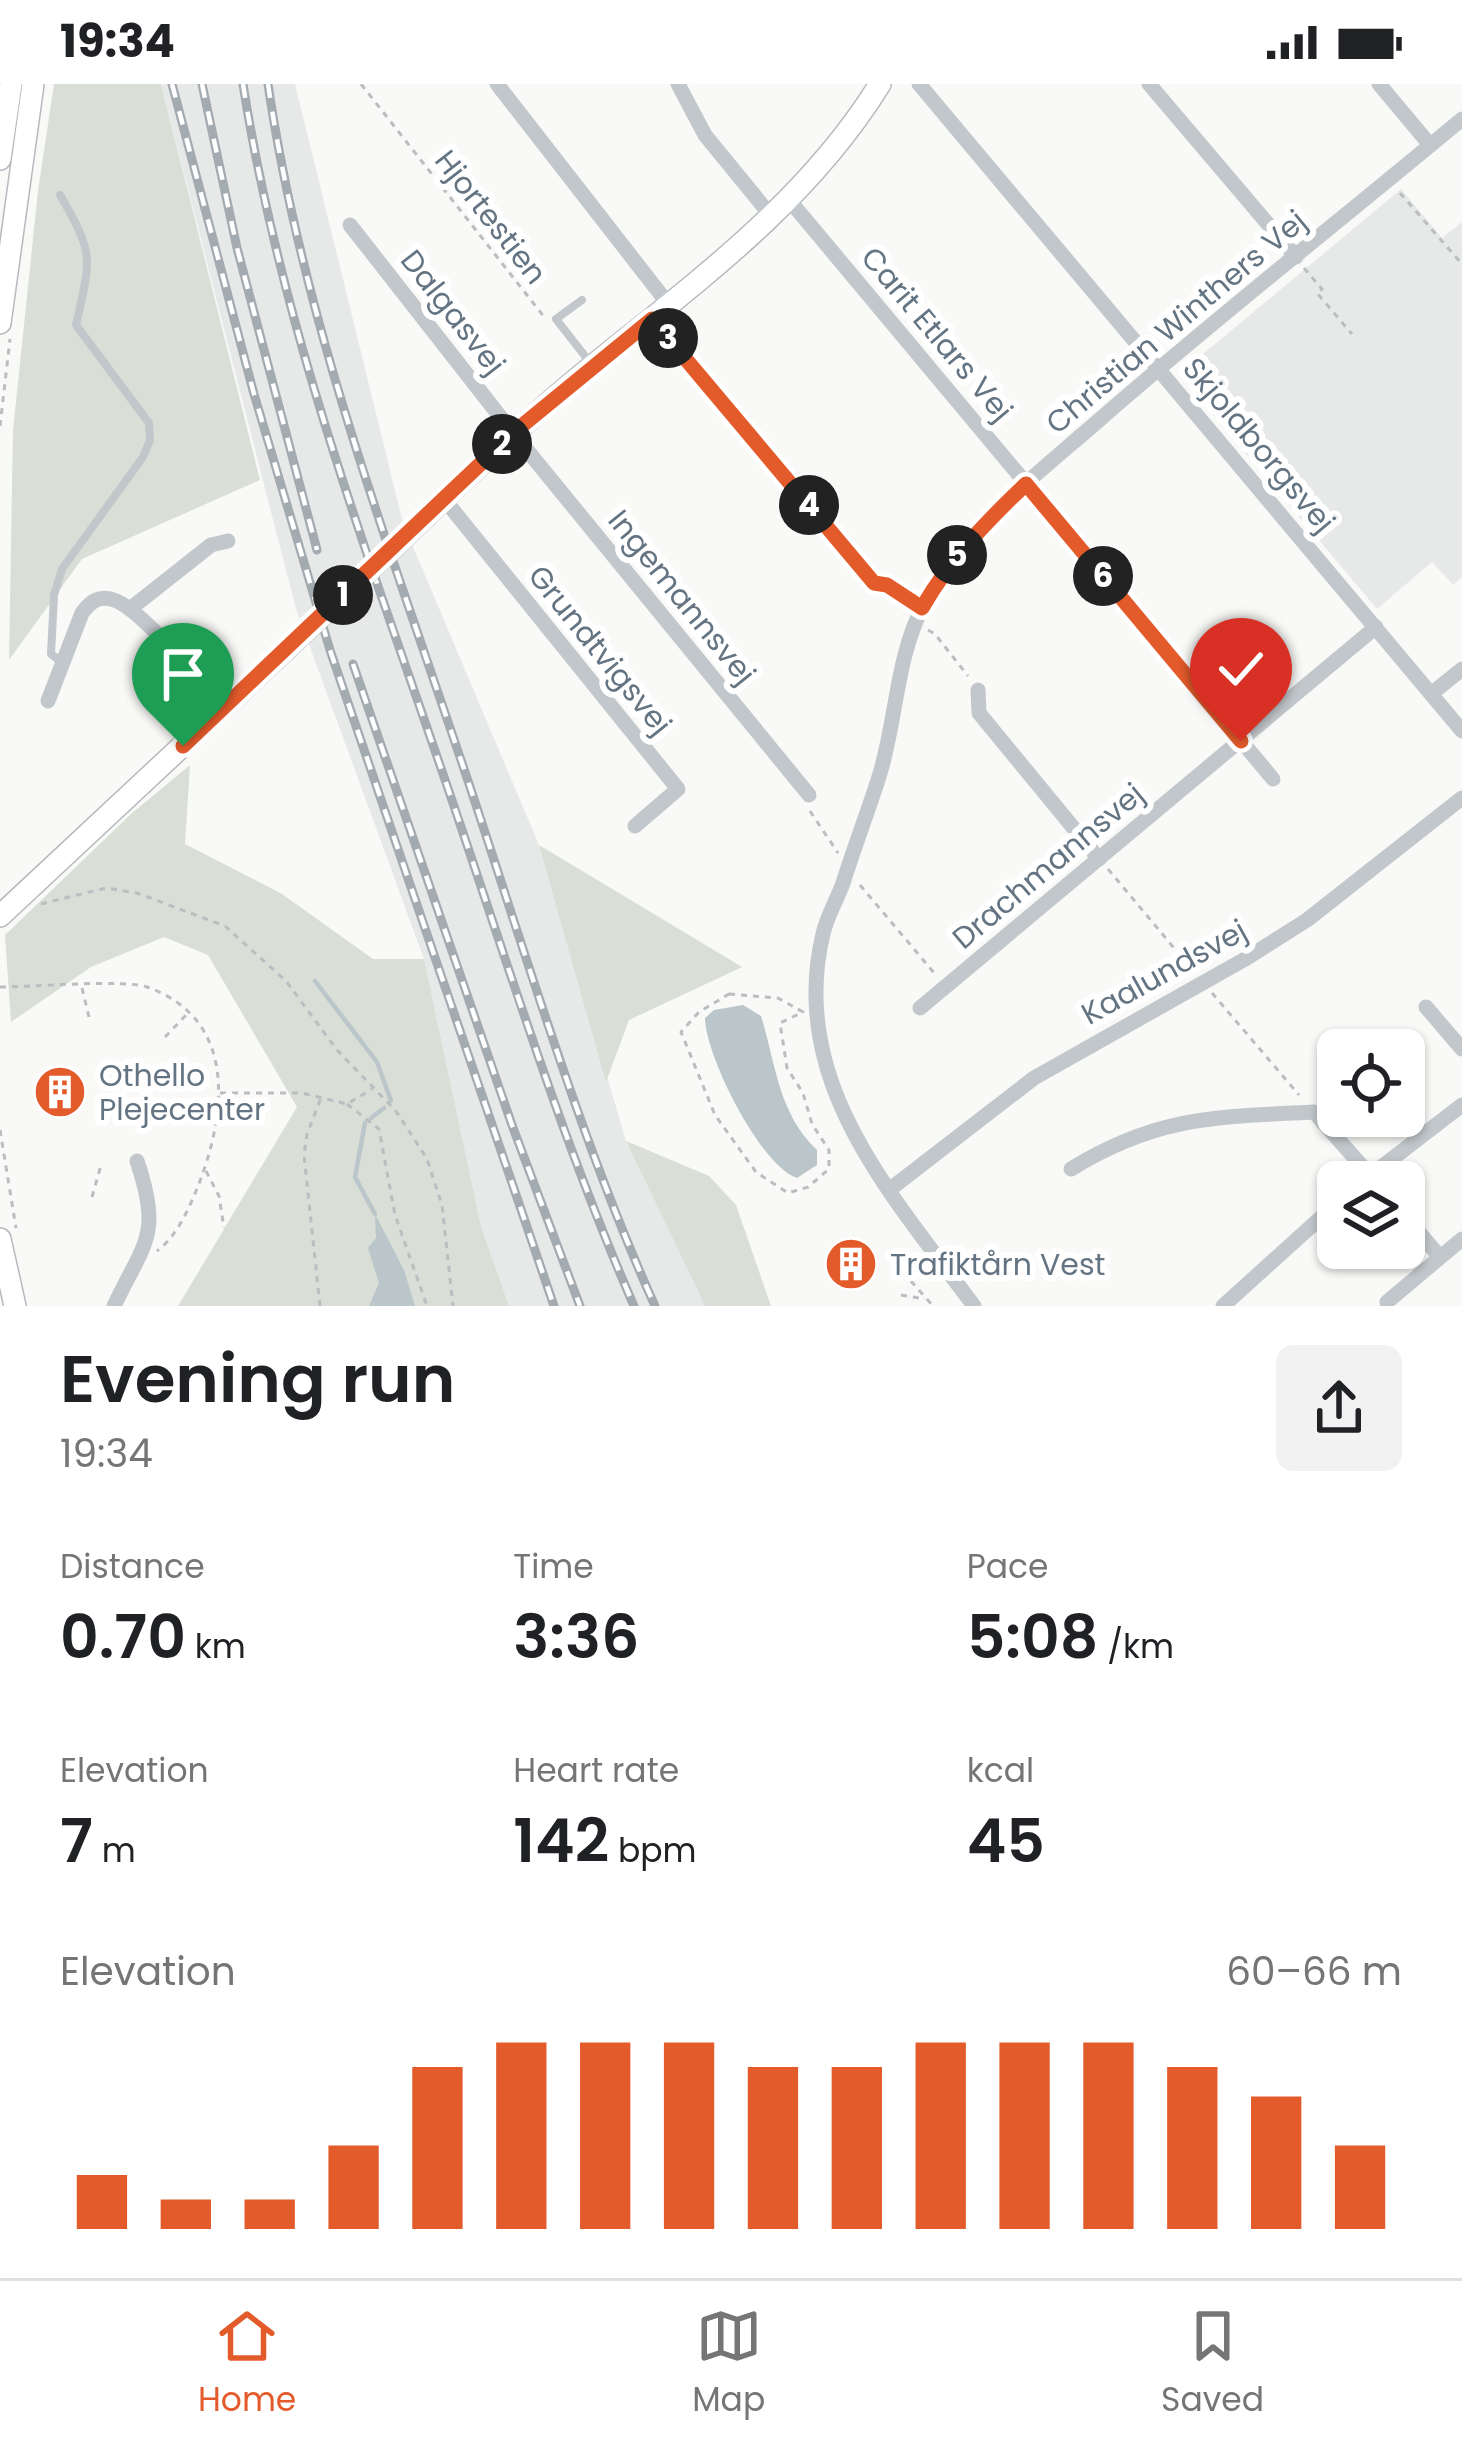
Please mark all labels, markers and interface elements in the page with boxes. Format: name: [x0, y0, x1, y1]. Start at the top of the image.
text: 19:34: [60, 10, 175, 73]
street label: Hjortestien: [425, 141, 557, 293]
street label: Christian Winthers Vej: [1036, 200, 1316, 444]
street label: Carit Etlars Vej: [851, 237, 1023, 431]
street label: Dalgasvej: [391, 240, 515, 384]
pin: 3: [638, 308, 698, 368]
text: 3: [658, 314, 678, 361]
street label: Skjoldborgsvej: [1173, 348, 1345, 542]
pin: 2: [472, 414, 532, 474]
text: 2: [493, 420, 511, 467]
pin: 4: [779, 475, 839, 535]
text: 4: [798, 481, 820, 528]
street label: Ingemannsvej: [598, 500, 766, 694]
pin: 5: [927, 525, 987, 585]
text: 5: [946, 531, 968, 578]
pin: 6: [1073, 546, 1133, 606]
text: 6: [1092, 552, 1114, 599]
street label: Grundtvigsvej: [518, 556, 682, 744]
pin: 1: [313, 565, 373, 625]
text: 1: [337, 571, 349, 618]
pin: [1190, 618, 1292, 741]
pin: [132, 623, 234, 746]
icon: check: [1208, 636, 1274, 702]
icon: arrive: [150, 641, 216, 707]
street label: Drachmannsvej: [943, 773, 1153, 959]
street label: Kaalundsvej: [1073, 909, 1255, 1035]
map controls: [1317, 1029, 1425, 1269]
button: locate: [1317, 1029, 1425, 1137]
place label: Othello Plejecenter: [99, 1054, 265, 1131]
building icon: Othello Plejecenter: [32, 1064, 88, 1120]
button: layers: [1317, 1161, 1425, 1269]
building icon: Trafiktårn Vest: [823, 1236, 879, 1292]
place label: Trafiktårn Vest: [890, 1243, 1105, 1286]
text: Evening run: [60, 1333, 455, 1425]
button: share: [1276, 1345, 1402, 1471]
text: 19:34: [60, 1426, 153, 1481]
text: Distance: [60, 1543, 205, 1590]
text: Time: [513, 1543, 594, 1590]
text: Pace: [967, 1543, 1049, 1590]
text: 0.70: [60, 1595, 186, 1679]
text: 3:36: [513, 1595, 639, 1679]
text: 5:08: [967, 1595, 1098, 1679]
text: km: [186, 1623, 246, 1670]
text: /km: [1098, 1623, 1174, 1670]
text: Elevation: [60, 1747, 209, 1794]
text: Heart rate: [513, 1747, 679, 1794]
text: kcal: [967, 1747, 1034, 1794]
text: 7: [60, 1799, 93, 1883]
text: 142: [513, 1799, 609, 1883]
text: 45: [967, 1799, 1045, 1883]
text: m: [93, 1827, 136, 1874]
text: bpm: [609, 1827, 697, 1874]
text: Elevation: [60, 1944, 236, 1999]
text: 60–66 m: [1226, 1944, 1402, 1999]
tab: Home: [198, 2303, 296, 2425]
tab: Map: [692, 2303, 765, 2425]
tab: Saved: [1161, 2303, 1264, 2425]

